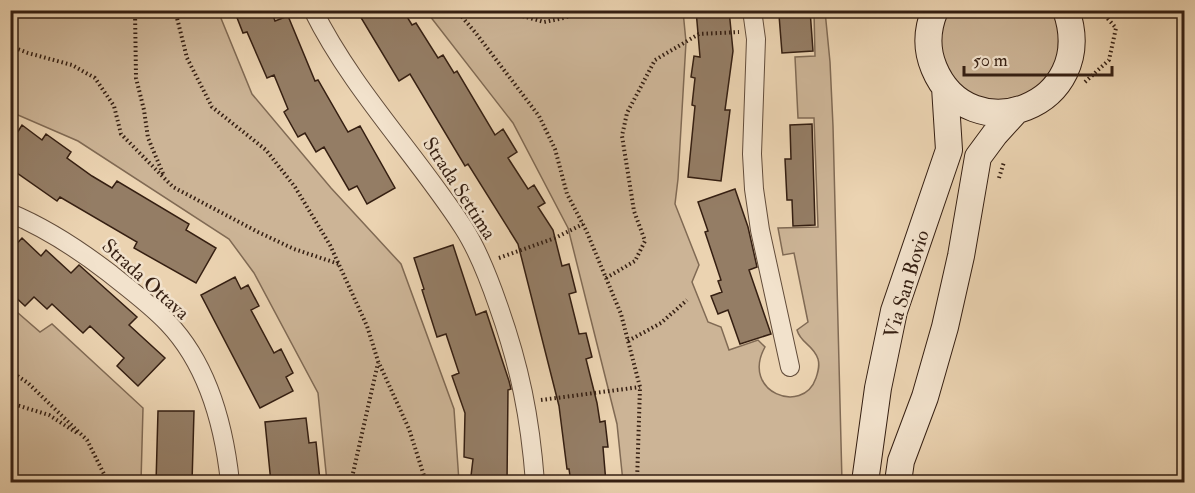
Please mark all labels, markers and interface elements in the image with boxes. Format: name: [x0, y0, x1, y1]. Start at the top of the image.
scale bar: [964, 39, 1112, 77]
text: 50 m: [973, 49, 1008, 72]
street label: Strada Settima: [417, 132, 502, 245]
street label: Via San Bovio: [878, 227, 935, 341]
street label: Strada Ottava: [97, 233, 195, 326]

